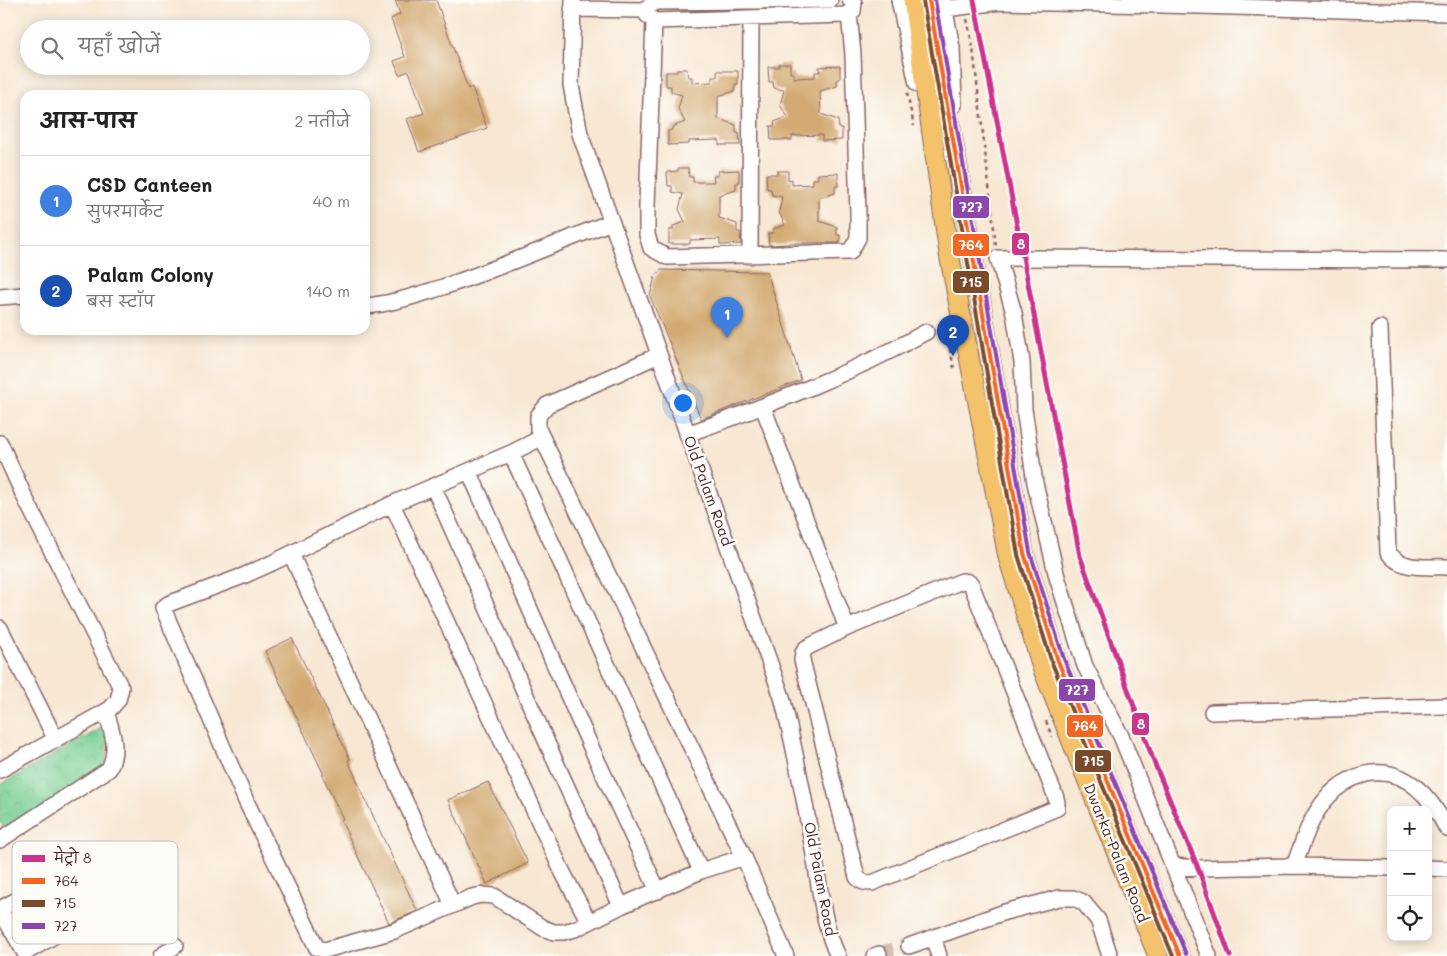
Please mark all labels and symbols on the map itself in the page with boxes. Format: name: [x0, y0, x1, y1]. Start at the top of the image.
line badge: 727: [952, 195, 990, 219]
text: 727: [959, 197, 983, 216]
line badge: 8: [1011, 232, 1030, 256]
line badge: 764: [952, 233, 990, 257]
text: 8: [1017, 234, 1026, 253]
text: 764: [958, 235, 984, 254]
line badge: 715: [952, 270, 990, 294]
text: 715: [960, 272, 982, 291]
pin: 1: [711, 297, 743, 338]
pin: 2: [937, 315, 969, 356]
your location: [670, 390, 696, 416]
street label: Old Palam Road: [680, 433, 738, 548]
line badge: 727: [1058, 678, 1096, 702]
text: 727: [1065, 680, 1089, 699]
line badge: 8: [1131, 712, 1150, 736]
line badge: 764: [1066, 714, 1104, 738]
text: 8: [1137, 714, 1146, 733]
text: 764: [1072, 716, 1098, 735]
line badge: 715: [1074, 749, 1112, 773]
text: 715: [1082, 751, 1104, 770]
street label: Dwarka-Palam Road: [1080, 780, 1154, 925]
street label: Old Palam Road: [800, 820, 842, 938]
legend: [12, 841, 178, 944]
text: मेट्रो 8: [53, 845, 91, 867]
text: 764: [54, 871, 79, 890]
text: 715: [54, 893, 76, 912]
text: 727: [54, 916, 78, 935]

